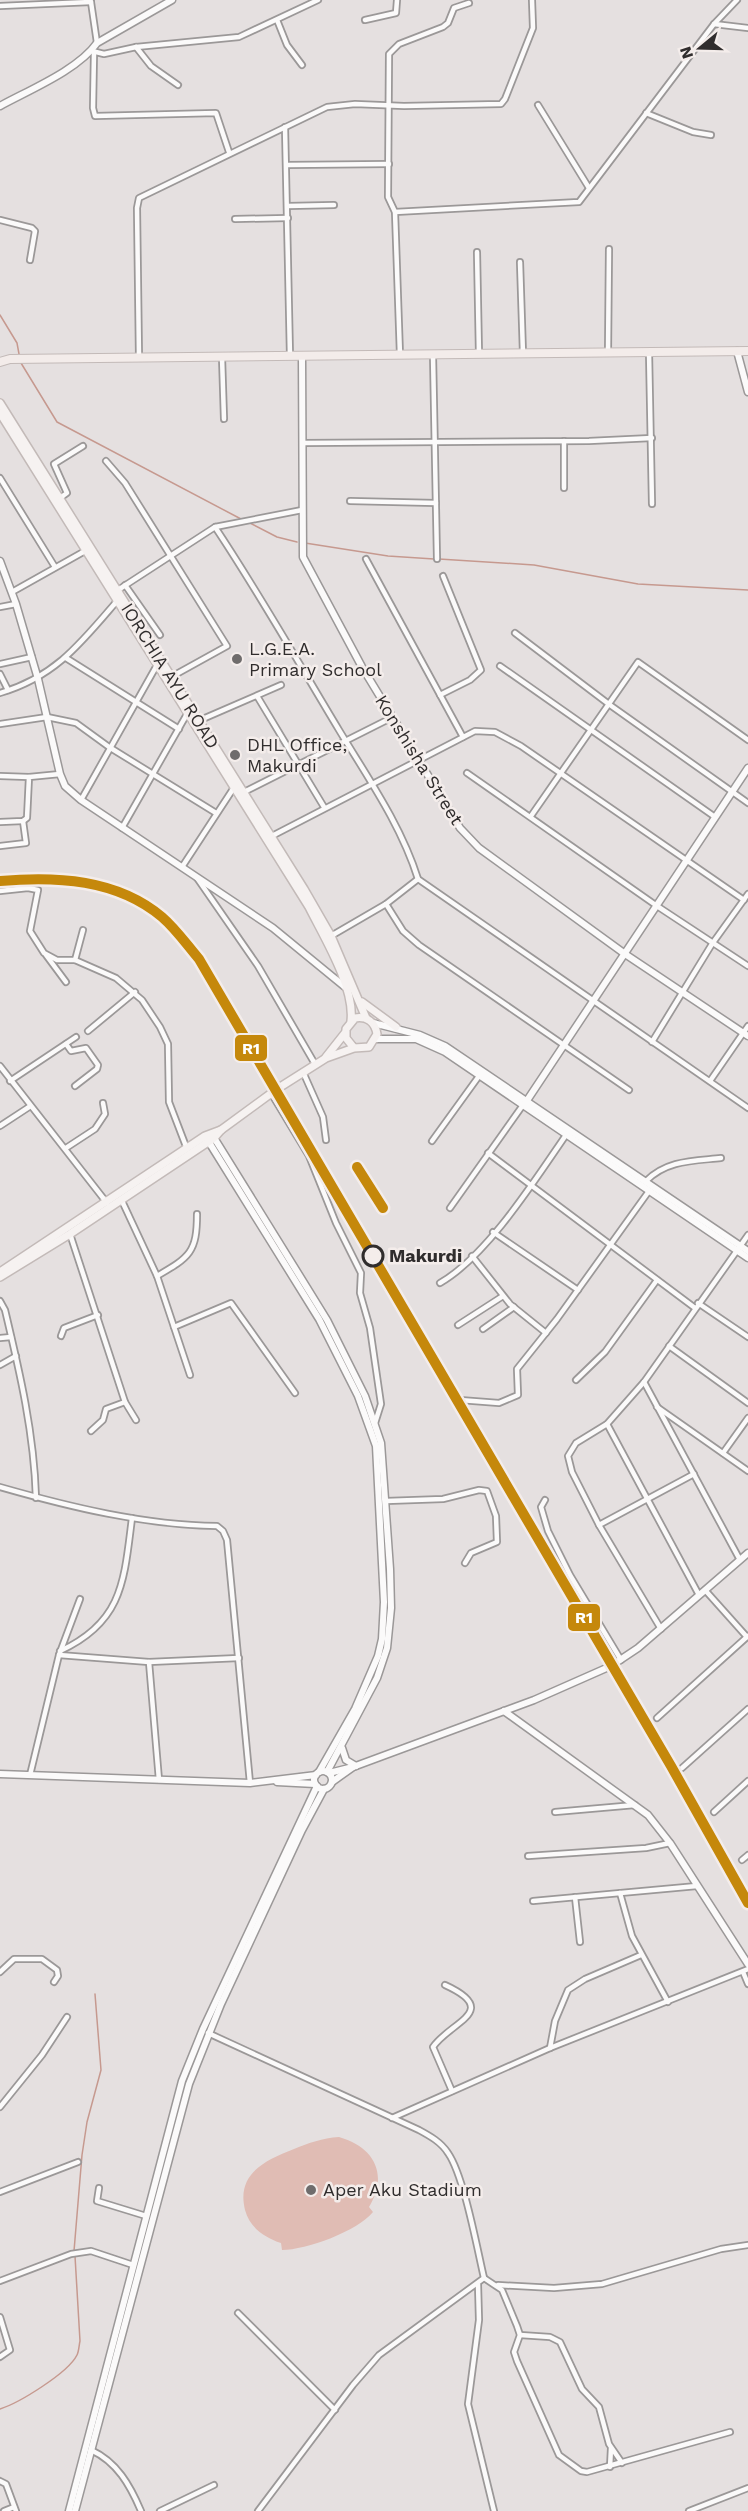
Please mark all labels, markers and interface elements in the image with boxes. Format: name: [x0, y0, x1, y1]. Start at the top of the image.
north arrow: [670, 18, 730, 78]
text: N: [675, 44, 697, 61]
street label: IORCHIA AYU ROAD: [117, 599, 224, 752]
place label: L.G.E.A. Primary School: [249, 638, 382, 680]
marker: L.G.E.A. Primary School: [230, 652, 244, 666]
street label: Konshisha Street: [371, 691, 468, 829]
place label: DHL Office, Makurdi: [247, 734, 347, 776]
marker: DHL Office, Makurdi: [228, 748, 242, 762]
line badge: R1: [234, 1034, 268, 1062]
text: R1: [242, 1039, 260, 1058]
marker: Makurdi: [362, 1245, 384, 1267]
place label: Makurdi: [389, 1245, 462, 1266]
line badge: R1: [567, 1603, 601, 1632]
text: R1: [575, 1608, 593, 1627]
place label: Aper Aku Stadium: [323, 2179, 482, 2200]
marker: Aper Aku Stadium: [304, 2183, 318, 2197]

